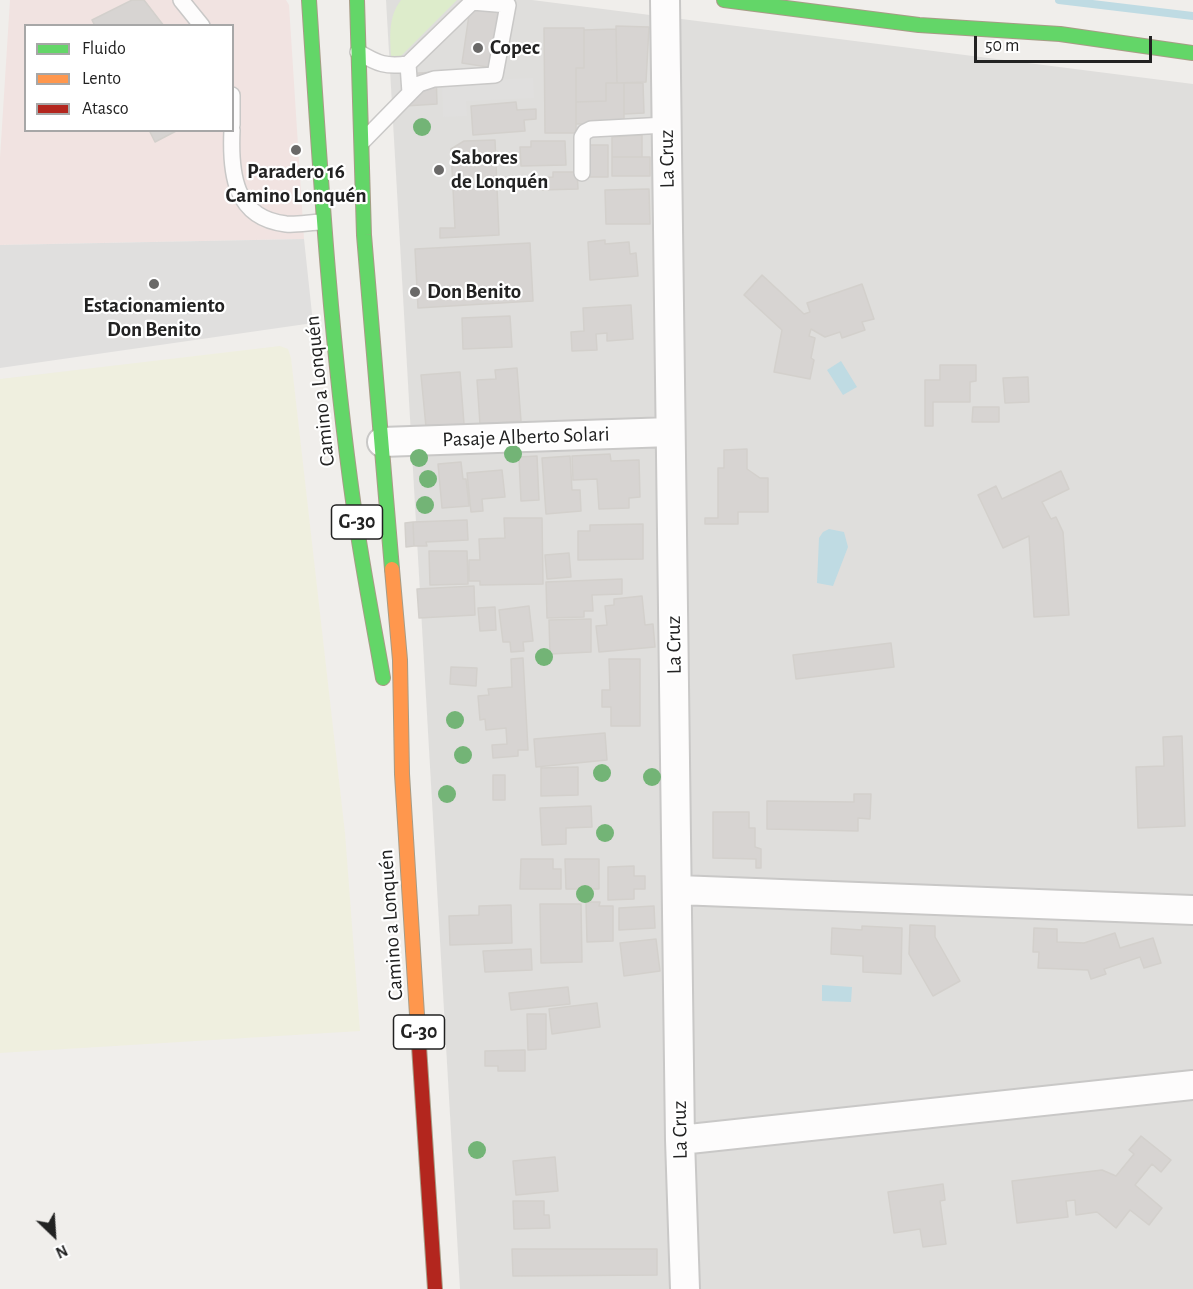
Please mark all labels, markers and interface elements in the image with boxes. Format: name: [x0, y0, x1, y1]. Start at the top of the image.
legend: [24, 24, 234, 132]
scale bar: [977, 24, 1156, 62]
place label: Copec: [490, 35, 540, 61]
text: 50 m: [985, 37, 1019, 55]
text: Fluido: [82, 40, 126, 58]
marker: Copec: [471, 41, 485, 55]
text: Lento: [82, 70, 121, 88]
text: Atasco: [82, 100, 129, 118]
street label: La Cruz: [654, 130, 680, 188]
marker: Paradero 16 Camino Lonquén: [289, 143, 303, 157]
place label: Sabores de Lonquén: [451, 145, 548, 195]
place label: Paradero 16 Camino Lonquén: [225, 159, 367, 209]
marker: Sabores de Lonquén: [432, 163, 446, 177]
marker: Estacionamiento Don Benito: [147, 277, 161, 291]
place label: Don Benito: [427, 279, 521, 305]
marker: Don Benito: [408, 285, 422, 299]
place label: Estacionamiento Don Benito: [83, 293, 225, 343]
street label: Camino a Lonquén: [300, 314, 340, 468]
street label: Pasaje Alberto Solari: [442, 421, 610, 453]
road number: G-30: [332, 505, 382, 539]
street label: La Cruz: [661, 616, 687, 674]
street label: Camino a Lonquén: [373, 849, 409, 1001]
road number: G-30: [394, 1015, 444, 1049]
street label: La Cruz: [667, 1101, 693, 1159]
north arrow: [24, 1205, 84, 1265]
text: N: [53, 1242, 70, 1261]

